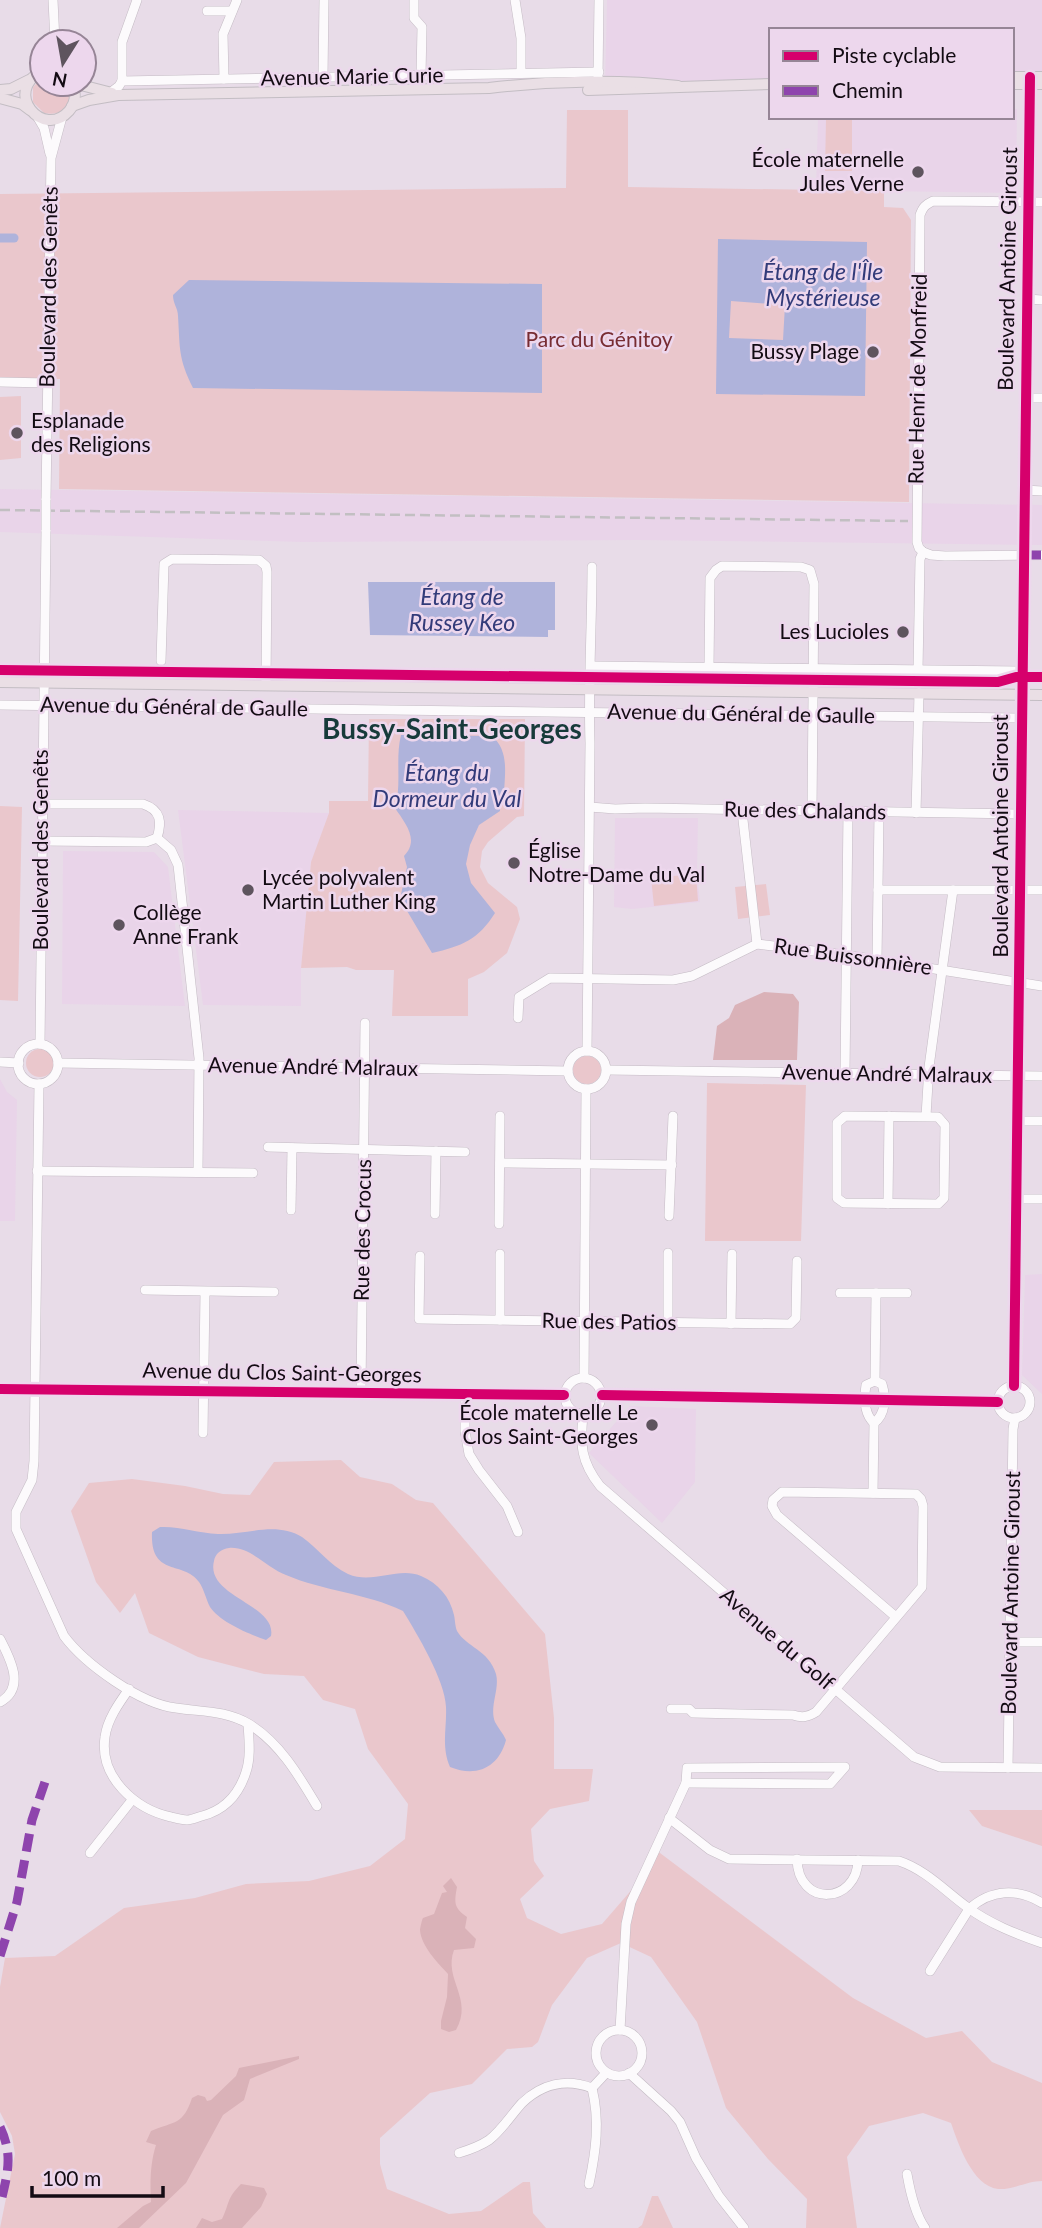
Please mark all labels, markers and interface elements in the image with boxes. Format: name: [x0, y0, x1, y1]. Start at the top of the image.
north arrow: [28, 28, 98, 98]
legend: [769, 28, 1014, 119]
text: Piste cyclable: [832, 42, 956, 67]
street label: Avenue Marie Curie: [260, 61, 444, 90]
text: N: [50, 67, 69, 93]
text: Chemin: [832, 77, 903, 102]
place label: École maternelle Jules Verne: [752, 146, 904, 195]
street label: Boulevard Antoine Giroust: [992, 146, 1021, 391]
marker: École maternelle Jules Verne: [910, 164, 926, 180]
street label: Boulevard des Genêts: [33, 186, 62, 388]
water label: Étang de l'Île Mystérieuse: [763, 257, 883, 311]
street label: Rue Henri de Monfreid: [902, 273, 931, 485]
park label: Parc du Génitoy: [525, 326, 673, 351]
place label: Bussy Plage: [750, 338, 859, 363]
marker: Bussy Plage: [865, 344, 881, 360]
place label: Esplanade des Religions: [31, 407, 151, 456]
marker: Esplanade des Religions: [9, 425, 25, 441]
water label: Étang de Russey Keo: [409, 582, 515, 636]
place label: Les Lucioles: [779, 618, 889, 643]
marker: Les Lucioles: [895, 624, 911, 640]
street label: Avenue du Général de Gaulle: [40, 691, 308, 720]
street label: Avenue du Général de Gaulle: [607, 698, 875, 727]
district label: Bussy-Saint-Georges: [322, 711, 582, 745]
street label: Boulevard Antoine Giroust: [987, 714, 1012, 958]
street label: Boulevard des Genêts: [27, 749, 52, 951]
water label: Étang du Dormeur du Val: [373, 758, 521, 812]
street label: Rue des Chalands: [724, 796, 886, 823]
place label: Église Notre-Dame du Val: [528, 837, 705, 886]
marker: Église Notre-Dame du Val: [506, 855, 522, 871]
place label: Lycée polyvalent Martin Luther King: [262, 864, 436, 913]
marker: Lycée polyvalent Martin Luther King: [240, 882, 256, 898]
place label: Collège Anne Frank: [133, 899, 239, 948]
marker: Collège Anne Frank: [111, 917, 127, 933]
street label: Rue Buissonnière: [773, 932, 934, 979]
street label: Avenue André Malraux: [208, 1051, 419, 1080]
street label: Avenue André Malraux: [782, 1058, 993, 1087]
street label: Rue des Crocus: [348, 1159, 375, 1301]
street label: Rue des Patios: [541, 1307, 677, 1334]
street label: Avenue du Clos Saint-Georges: [142, 1357, 422, 1386]
place label: École maternelle Le Clos Saint-Georges: [459, 1399, 638, 1448]
marker: École maternelle Le Clos Saint-Georges: [644, 1417, 660, 1433]
street label: Boulevard Antoine Giroust: [995, 1470, 1024, 1715]
street label: Avenue du Golf: [716, 1581, 841, 1695]
scale bar: [32, 2154, 163, 2198]
text: 100 m: [42, 2165, 101, 2190]

